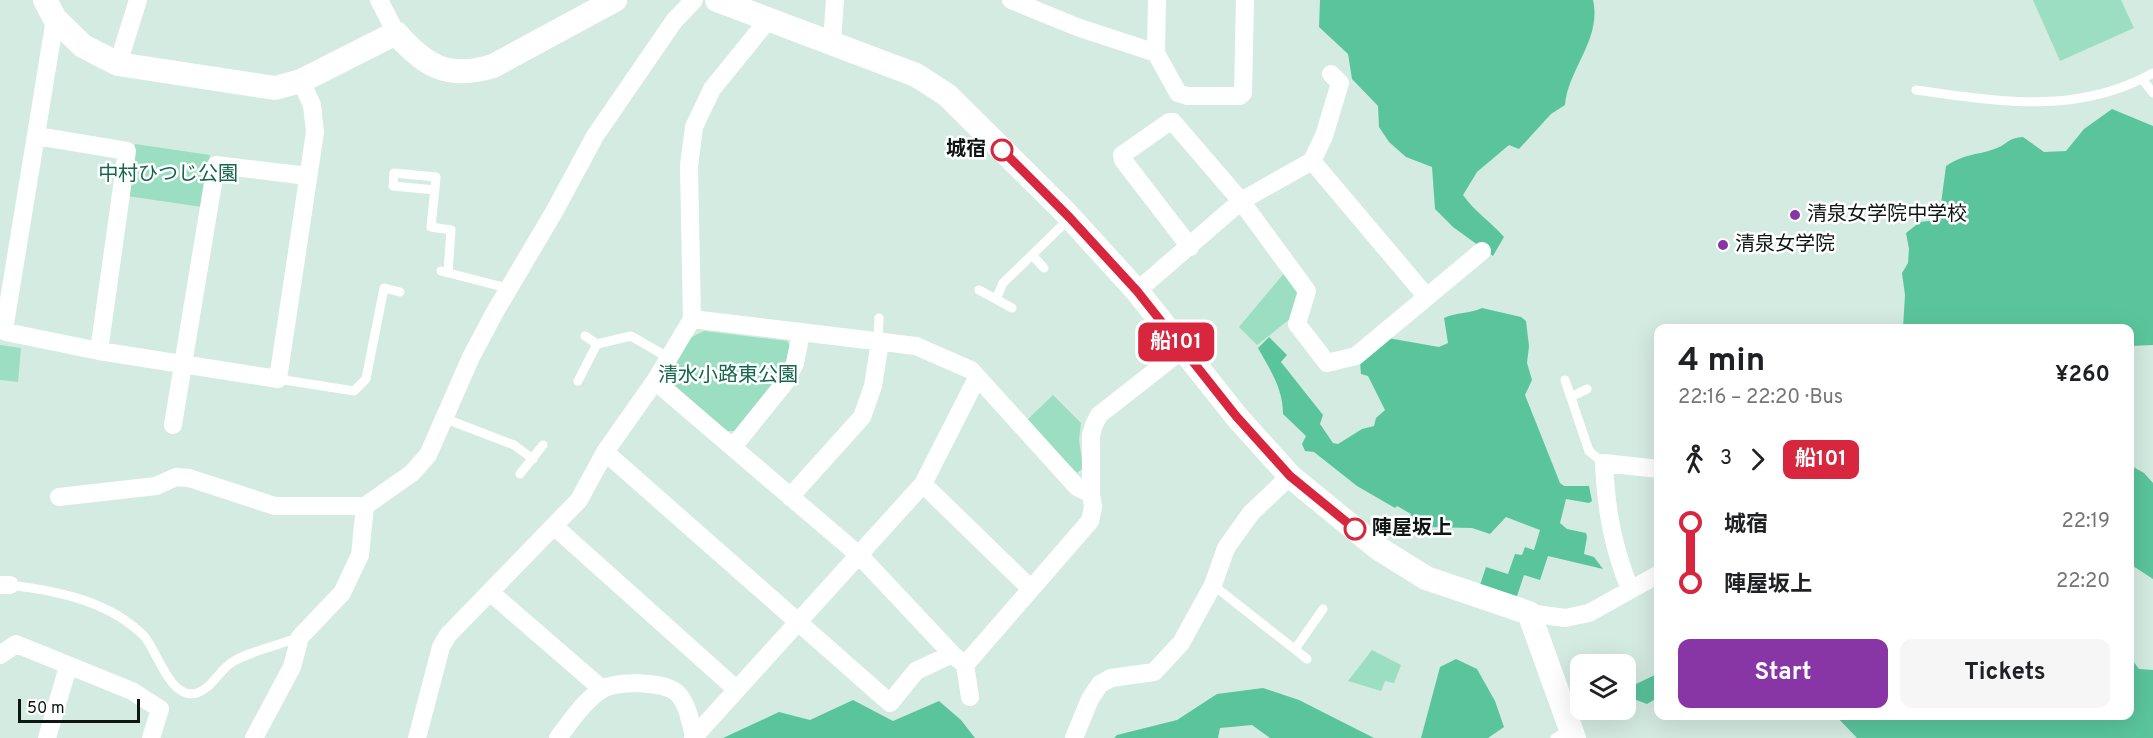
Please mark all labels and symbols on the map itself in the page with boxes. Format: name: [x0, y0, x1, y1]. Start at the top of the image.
place label: 城宿: [946, 137, 986, 163]
marker: 城宿: [991, 139, 1013, 161]
park label: 中村ひつじ公園: [98, 162, 238, 188]
place label: 清泉女学院中学校: [1807, 202, 1967, 228]
marker: 清泉女学院中学校: [1788, 208, 1802, 222]
place label: 清泉女学院: [1735, 232, 1835, 258]
marker: 清泉女学院: [1716, 238, 1730, 252]
line badge: 船101: [1134, 322, 1218, 362]
park label: 清水小路東公園: [658, 363, 798, 389]
place label: 陣屋坂上: [1372, 516, 1452, 542]
marker: 陣屋坂上: [1344, 518, 1366, 540]
scale bar: [18, 696, 140, 724]

